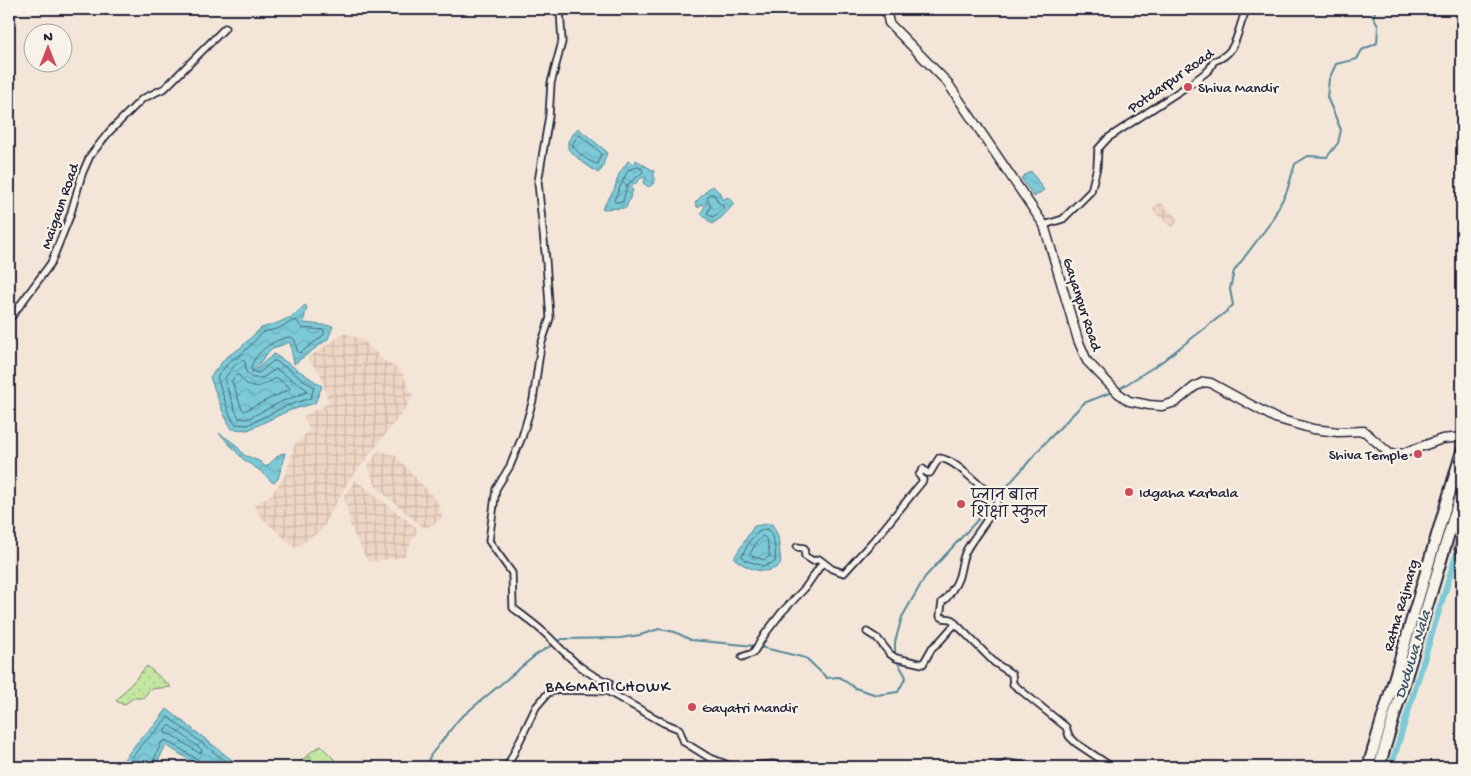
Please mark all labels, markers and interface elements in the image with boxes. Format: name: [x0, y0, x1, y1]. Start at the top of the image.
north arrow: [22, 22, 72, 72]
text: N: [43, 29, 53, 46]
street label: Potdarpur Road: [1124, 45, 1219, 118]
place label: Shiva Mandir: [1198, 80, 1280, 98]
marker: Shiva Mandir: [1182, 81, 1194, 93]
street label: Maigaun Road: [38, 160, 84, 252]
street label: Gayanpur Road: [1058, 256, 1105, 355]
place label: Shiva Temple: [1329, 447, 1408, 465]
marker: Shiva Temple: [1412, 448, 1424, 460]
place label: Idgaha Karbala: [1139, 485, 1239, 503]
marker: Idgaha Karbala: [1123, 486, 1135, 498]
place label: प्लान बाल शिक्षा स्कुल: [970, 487, 1048, 524]
marker: प्लान बाल शिक्षा स्कुल: [955, 498, 967, 510]
street label: Ratna Rajmarg: [1380, 558, 1424, 654]
water label: Duduwa Nala: [1392, 607, 1437, 702]
district label: BAGMATI CHOWK: [545, 679, 672, 698]
place label: Gayatri Mandir: [702, 700, 799, 718]
marker: Gayatri Mandir: [686, 701, 698, 713]

